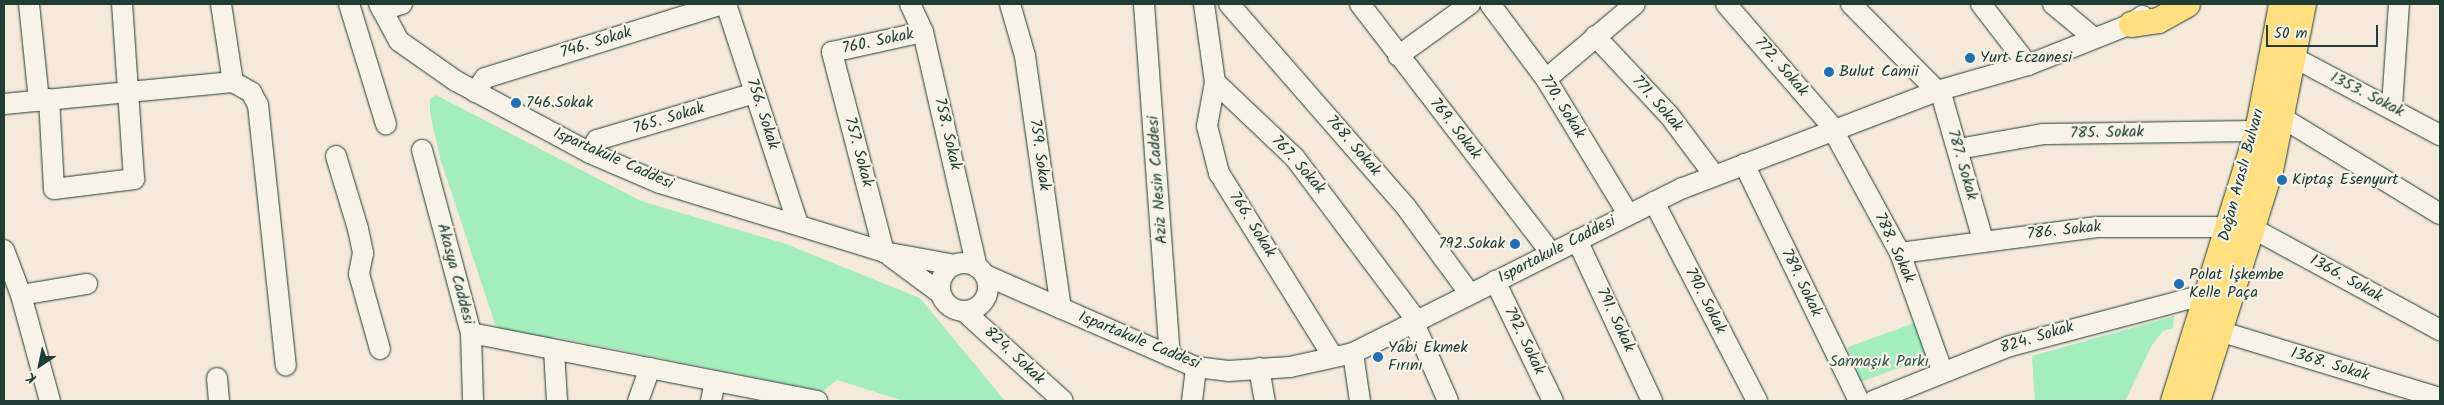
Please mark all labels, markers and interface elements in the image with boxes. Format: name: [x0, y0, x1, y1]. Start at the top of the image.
scale bar: [2269, 15, 2382, 47]
text: 50 m: [2274, 22, 2308, 46]
street label: 746. Sokak: [558, 23, 634, 63]
street label: 760. Sokak: [840, 25, 916, 59]
street label: 772. Sokak: [1750, 33, 1812, 101]
place label: Yurt Eczanesi: [1980, 48, 2072, 68]
marker: Yurt Eczanesi: [1964, 52, 1976, 64]
place label: Bulut Camii: [1839, 62, 1919, 82]
marker: Bulut Camii: [1823, 66, 1835, 78]
street label: 1353. Sokak: [2327, 68, 2407, 122]
street label: 770. Sokak: [1535, 72, 1589, 142]
street label: 771. Sokak: [1627, 72, 1687, 136]
street label: 756. Sokak: [742, 76, 782, 152]
place label: 746.Sokak: [526, 93, 593, 113]
street label: 769. Sokak: [1425, 95, 1485, 163]
street label: 758. Sokak: [929, 96, 965, 172]
marker: 746.Sokak: [510, 97, 522, 109]
street label: 765. Sokak: [631, 99, 707, 139]
street label: Doğan Araslı Bulvarı: [2215, 106, 2269, 244]
street label: 768. Sokak: [1321, 112, 1385, 180]
street label: 757. Sokak: [839, 115, 877, 189]
street label: Aziz Nesin Caddesi: [1144, 115, 1172, 245]
street label: 759. Sokak: [1024, 118, 1054, 192]
street label: 785. Sokak: [2070, 123, 2144, 143]
street label: Ispartakule Caddesi: [550, 124, 676, 194]
street label: 787. Sokak: [1943, 127, 1981, 203]
street label: 767. Sokak: [1267, 132, 1329, 198]
place label: Kiptaş Esenyurt: [2292, 170, 2398, 190]
marker: Kiptaş Esenyurt: [2276, 174, 2288, 186]
street label: 766. Sokak: [1224, 189, 1280, 261]
street label: 788. Sokak: [1869, 210, 1919, 286]
street label: Ispartakule Caddesi: [1495, 212, 1619, 288]
street label: 786. Sokak: [2026, 218, 2102, 244]
street label: Akasya Caddesi: [432, 221, 478, 327]
place label: 792.Sokak: [1438, 234, 1505, 254]
marker: 792.Sokak: [1509, 238, 1521, 250]
street label: 789. Sokak: [1776, 246, 1826, 320]
street label: 1366. Sokak: [2306, 251, 2386, 307]
street label: 790. Sokak: [1680, 265, 1730, 337]
place label: Polat İşkembe Kelle Paça: [2189, 265, 2284, 303]
marker: Polat İşkembe Kelle Paça: [2173, 278, 2185, 290]
street label: 791. Sokak: [1592, 285, 1638, 355]
street label: 792. Sokak: [1499, 304, 1549, 378]
street label: Ispartakule Caddesi: [1075, 308, 1203, 374]
street label: 824. Sokak: [1998, 318, 2076, 358]
street label: 824. Sokak: [980, 323, 1048, 389]
place label: Yabi Ekmek Fırını: [1388, 338, 1468, 376]
north arrow: [15, 340, 65, 390]
street label: 1368. Sokak: [2288, 344, 2372, 386]
marker: Yabi Ekmek Fırını: [1372, 351, 1384, 363]
park label: Sarmaşık Parkı: [1829, 352, 1929, 372]
text: K: [22, 366, 41, 389]

